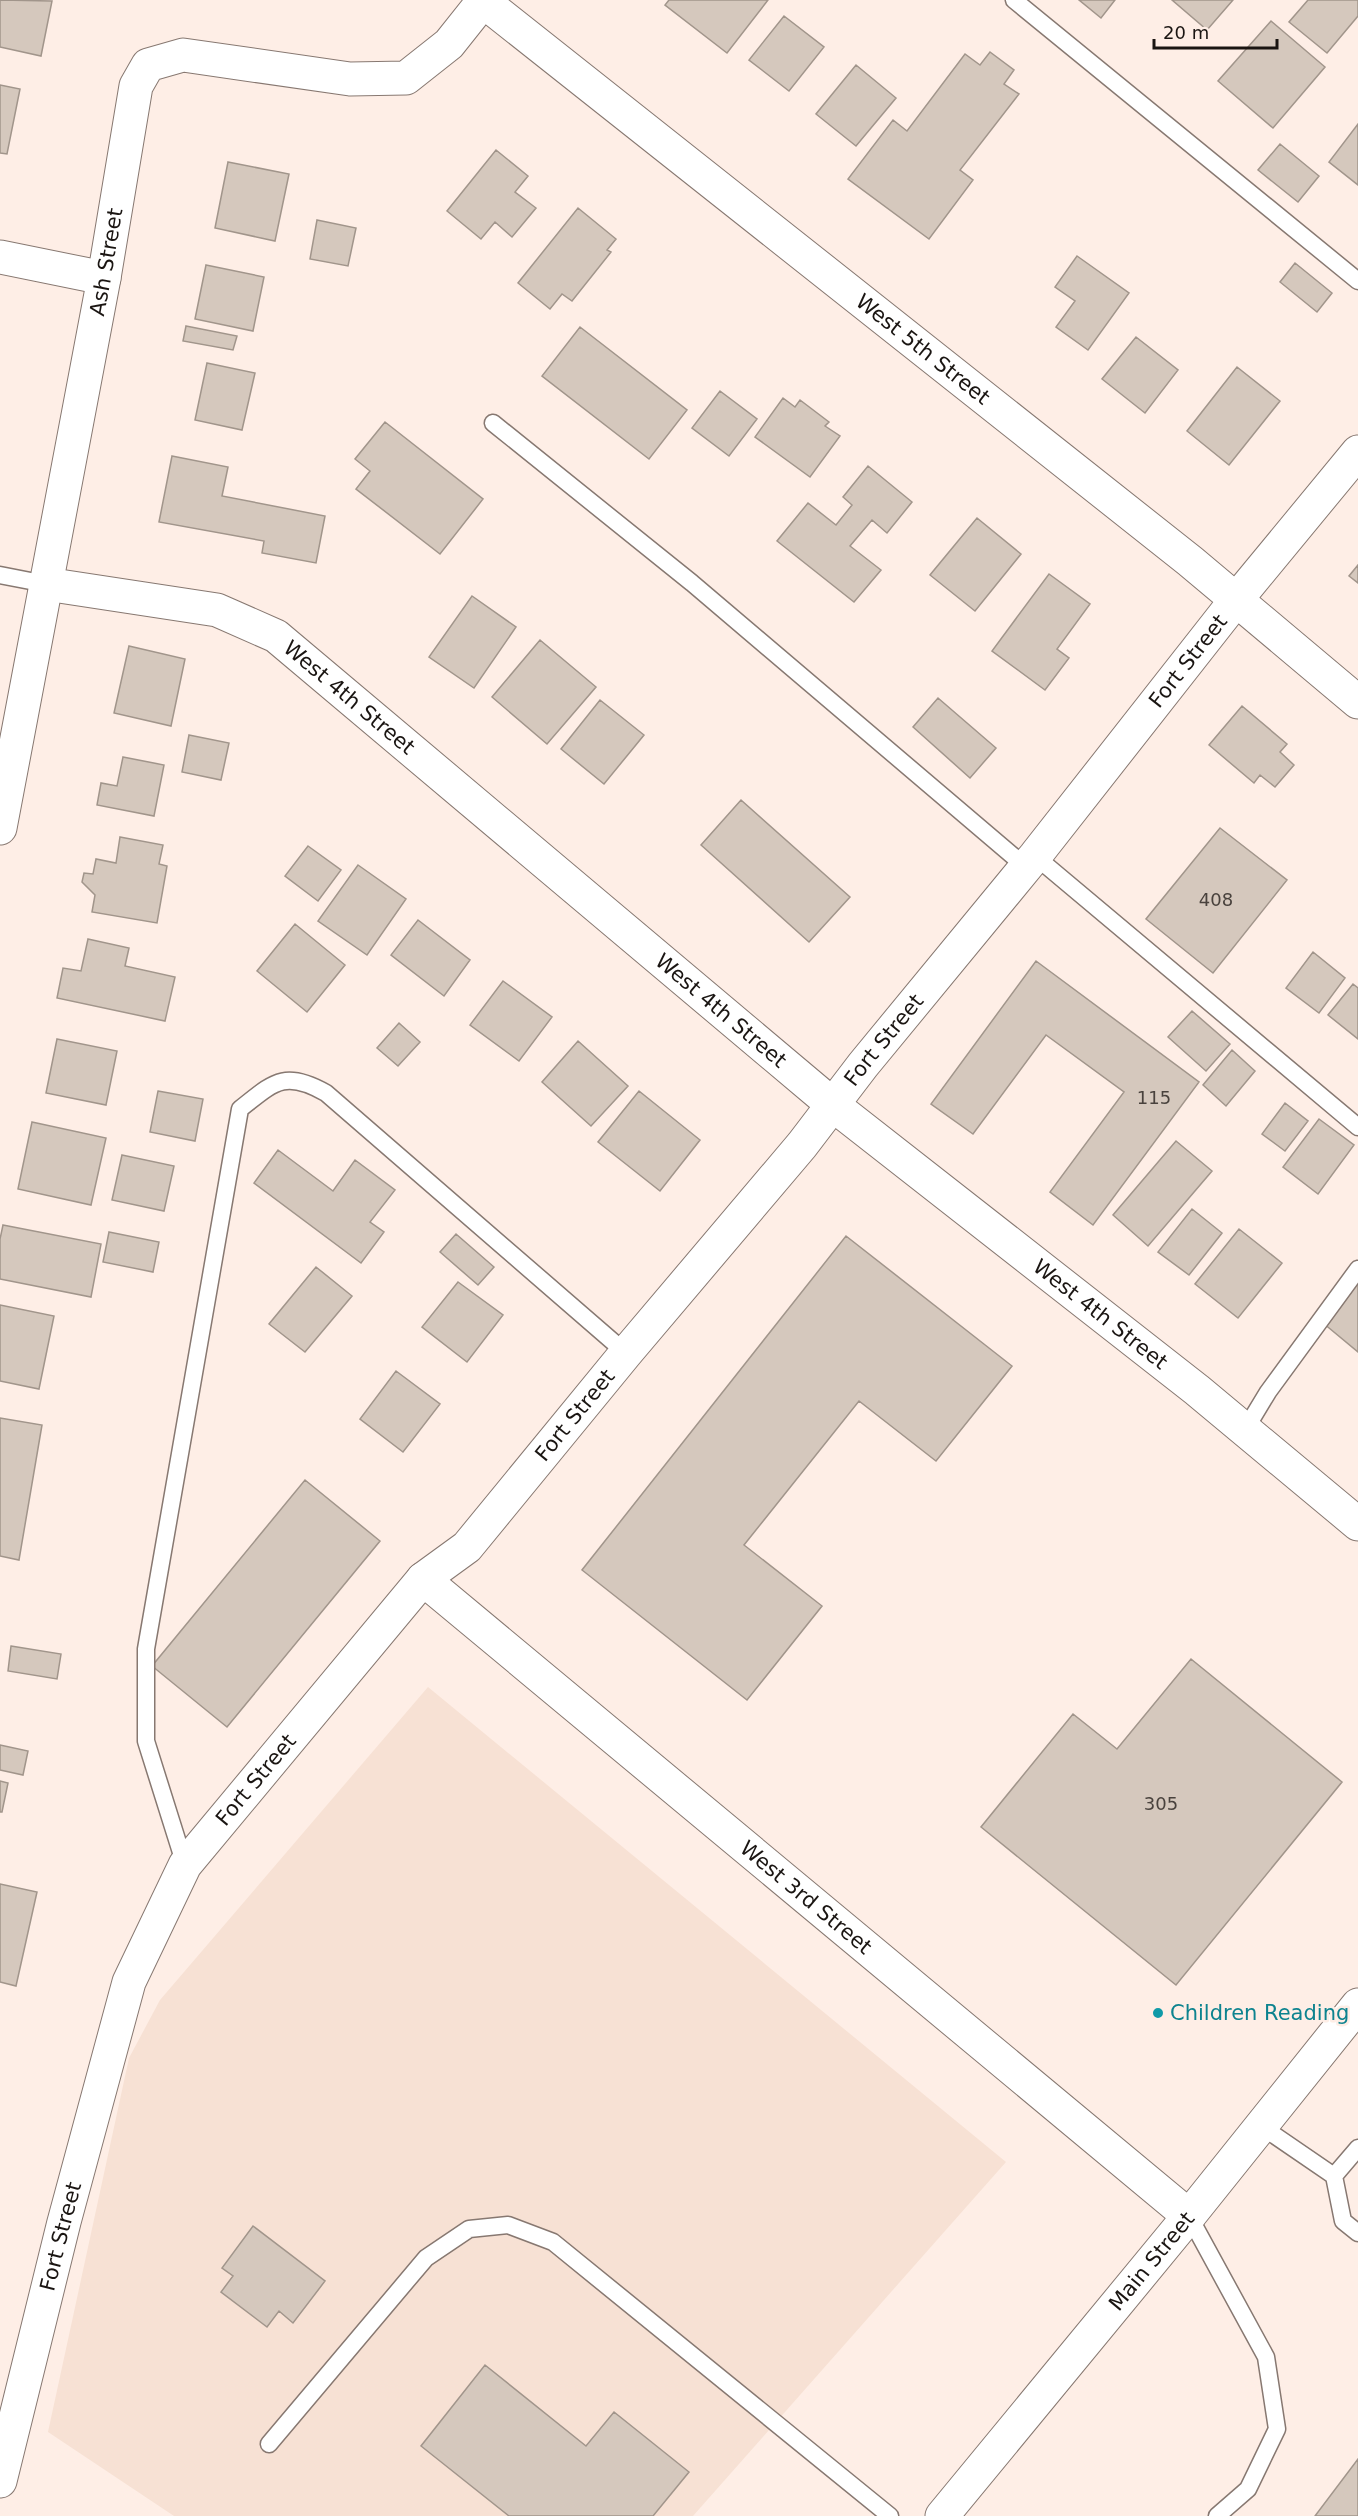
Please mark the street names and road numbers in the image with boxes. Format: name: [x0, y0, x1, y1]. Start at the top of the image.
street label: Ash Street: [85, 206, 127, 318]
street label: West 5th Street: [851, 289, 994, 410]
street label: Fort Street: [1144, 610, 1232, 712]
street label: West 4th Street: [279, 636, 419, 759]
street label: West 4th Street: [650, 949, 791, 1073]
street label: Fort Street: [839, 989, 928, 1091]
street label: West 4th Street: [1028, 1254, 1172, 1374]
street label: Fort Street: [530, 1364, 620, 1466]
street label: Fort Street: [211, 1729, 301, 1830]
street label: West 3rd Street: [735, 1836, 877, 1959]
street label: Fort Street: [35, 2179, 86, 2293]
street label: Main Street: [1104, 2207, 1199, 2315]

